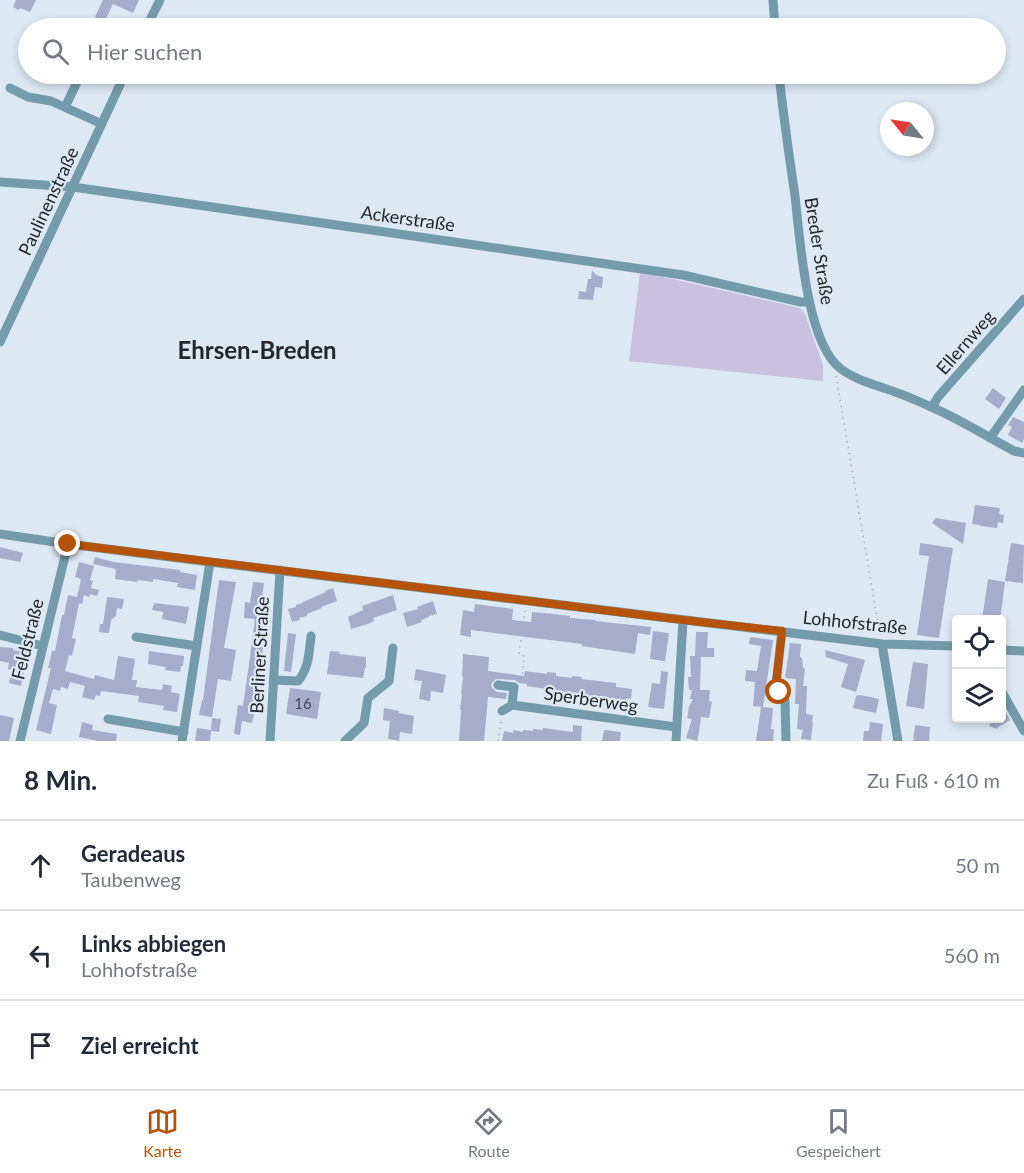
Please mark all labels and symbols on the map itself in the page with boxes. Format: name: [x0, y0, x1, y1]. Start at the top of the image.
north arrow: [880, 102, 934, 156]
street label: Paulinenstraße: [13, 143, 83, 259]
street label: Breder Straße: [801, 196, 839, 306]
street label: Ackerstraße: [360, 201, 456, 235]
street label: Ellernweg: [931, 305, 999, 379]
district label: Ehrsen-Breden: [177, 335, 337, 364]
route end: [54, 530, 80, 556]
street label: Feldstraße: [6, 596, 48, 682]
street label: Berliner Straße: [245, 596, 273, 714]
street label: Lohhofstraße: [802, 606, 908, 638]
route start: [765, 678, 791, 704]
street label: Sperberweg: [543, 682, 639, 716]
house number: 16: [294, 694, 312, 712]

